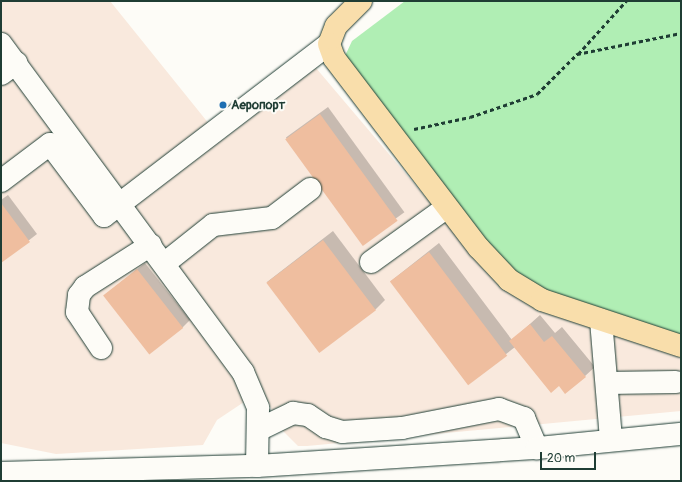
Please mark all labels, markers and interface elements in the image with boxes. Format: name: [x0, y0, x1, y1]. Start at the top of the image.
place label: Аеропорт: [231, 97, 285, 113]
marker: Аеропорт: [218, 100, 228, 110]
scale bar: [542, 444, 598, 470]
text: 20 m: [547, 451, 575, 466]

